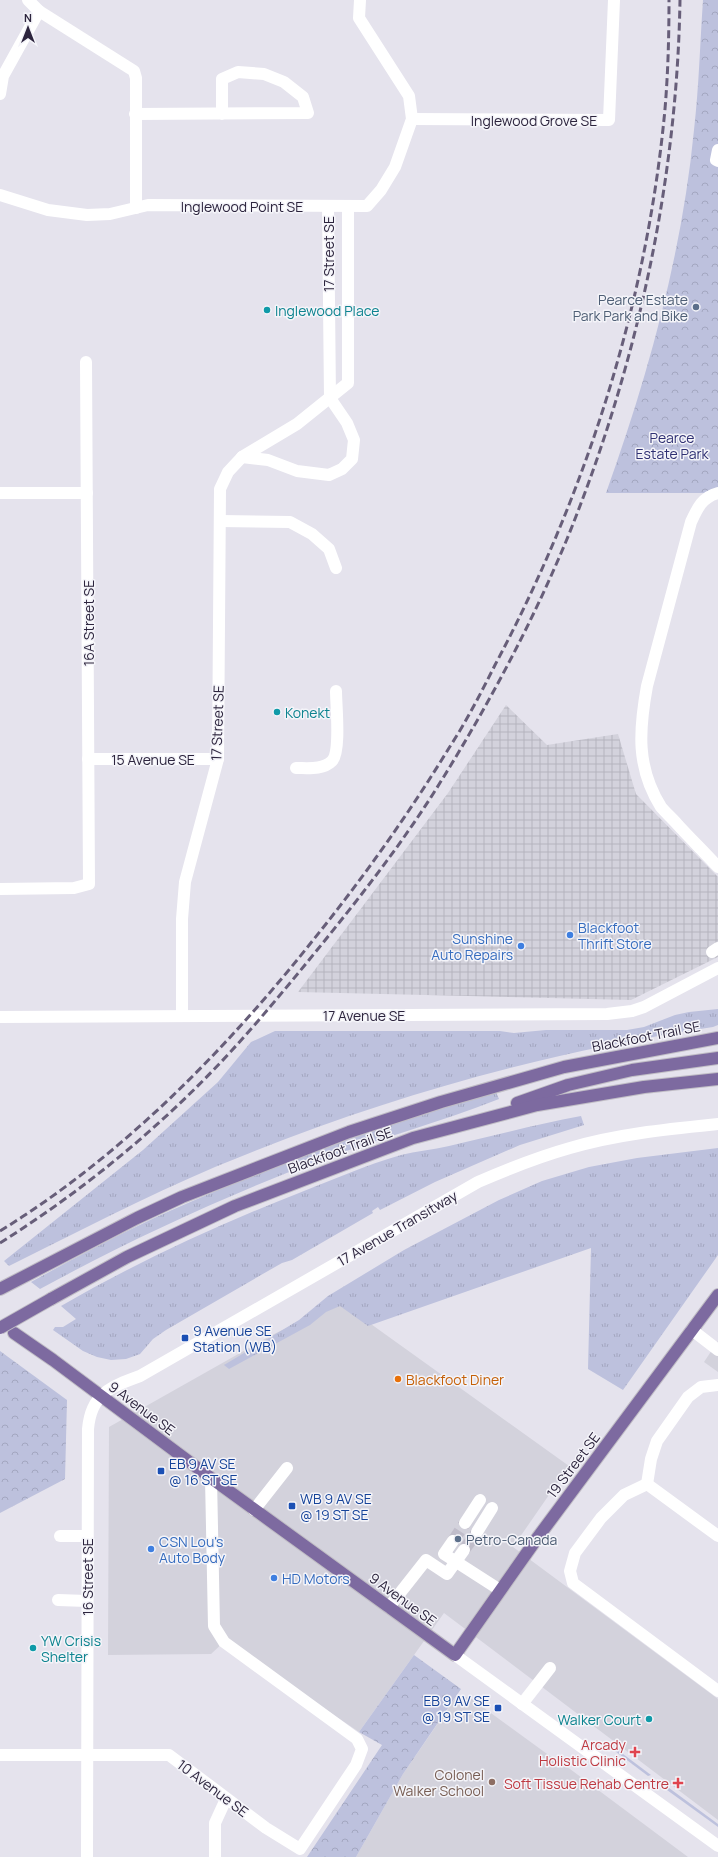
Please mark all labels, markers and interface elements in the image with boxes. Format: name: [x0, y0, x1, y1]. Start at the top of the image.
north arrow: [8, 8, 48, 48]
text: N: [24, 10, 32, 25]
street label: Inglewood Grove SE: [471, 111, 597, 130]
street label: Inglewood Point SE: [181, 197, 303, 216]
street label: 17 Street SE: [319, 216, 338, 292]
place label: Pearce Estate Park Park and Bike: [573, 290, 688, 325]
place label: Inglewood Place: [275, 301, 379, 320]
marker: Pearce Estate Park Park and Bike: [691, 302, 701, 312]
marker: Inglewood Place: [262, 305, 272, 315]
park label: Pearce Estate Park: [636, 428, 710, 463]
street label: 16A Street SE: [79, 580, 98, 666]
street label: 17 Street SE: [206, 685, 228, 761]
place label: Konekt: [285, 703, 330, 722]
marker: Konekt: [272, 707, 282, 717]
street label: 15 Avenue SE: [111, 750, 195, 769]
place label: Blackfoot Thrift Store: [578, 918, 652, 953]
place label: Sunshine Auto Repairs: [431, 929, 513, 964]
marker: Blackfoot Thrift Store: [565, 930, 575, 940]
marker: Sunshine Auto Repairs: [516, 941, 526, 951]
street label: 17 Avenue SE: [323, 1006, 405, 1025]
street label: Blackfoot Trail SE: [590, 1016, 702, 1056]
street label: Blackfoot Trail SE: [285, 1122, 395, 1178]
street label: 17 Avenue Transitway: [333, 1186, 461, 1270]
place label: 9 Avenue SE Station (WB): [193, 1321, 277, 1356]
marker: 9 Avenue SE Station (WB): [180, 1333, 190, 1343]
place label: Blackfoot Diner: [406, 1370, 504, 1389]
marker: Blackfoot Diner: [393, 1374, 403, 1384]
street label: 9 Avenue SE: [105, 1377, 179, 1439]
street label: 19 Street SE: [542, 1428, 604, 1502]
place label: EB 9 AV SE @ 16 ST SE: [169, 1454, 237, 1489]
marker: EB 9 AV SE @ 16 ST SE: [156, 1466, 166, 1476]
place label: WB 9 AV SE @ 19 ST SE: [300, 1489, 372, 1524]
marker: WB 9 AV SE @ 19 ST SE: [287, 1501, 297, 1511]
place label: Petro-Canada: [466, 1530, 557, 1549]
place label: CSN Lou's Auto Body: [159, 1532, 226, 1567]
marker: Petro-Canada: [453, 1534, 463, 1544]
street label: 16 Street SE: [78, 1538, 97, 1616]
marker: CSN Lou's Auto Body: [146, 1544, 156, 1554]
street label: 9 Avenue SE: [366, 1568, 440, 1630]
place label: HD Motors: [282, 1569, 350, 1588]
marker: HD Motors: [269, 1573, 279, 1583]
place label: YW Crisis Shelter: [41, 1631, 101, 1666]
marker: YW Crisis Shelter: [28, 1643, 38, 1653]
place label: EB 9 AV SE @ 19 ST SE: [422, 1691, 490, 1726]
marker: EB 9 AV SE @ 19 ST SE: [493, 1703, 503, 1713]
place label: Walker Court: [557, 1710, 641, 1729]
marker: Walker Court: [644, 1714, 654, 1724]
place label: Arcady Holistic Clinic: [539, 1735, 627, 1770]
marker: Arcady Holistic Clinic: [629, 1746, 641, 1758]
street label: 10 Avenue SE: [174, 1755, 252, 1821]
place label: Colonel Walker School: [393, 1765, 484, 1800]
place label: Soft Tissue Rehab Centre: [504, 1774, 669, 1793]
marker: Colonel Walker School: [487, 1777, 497, 1787]
marker: Soft Tissue Rehab Centre: [672, 1777, 684, 1789]

